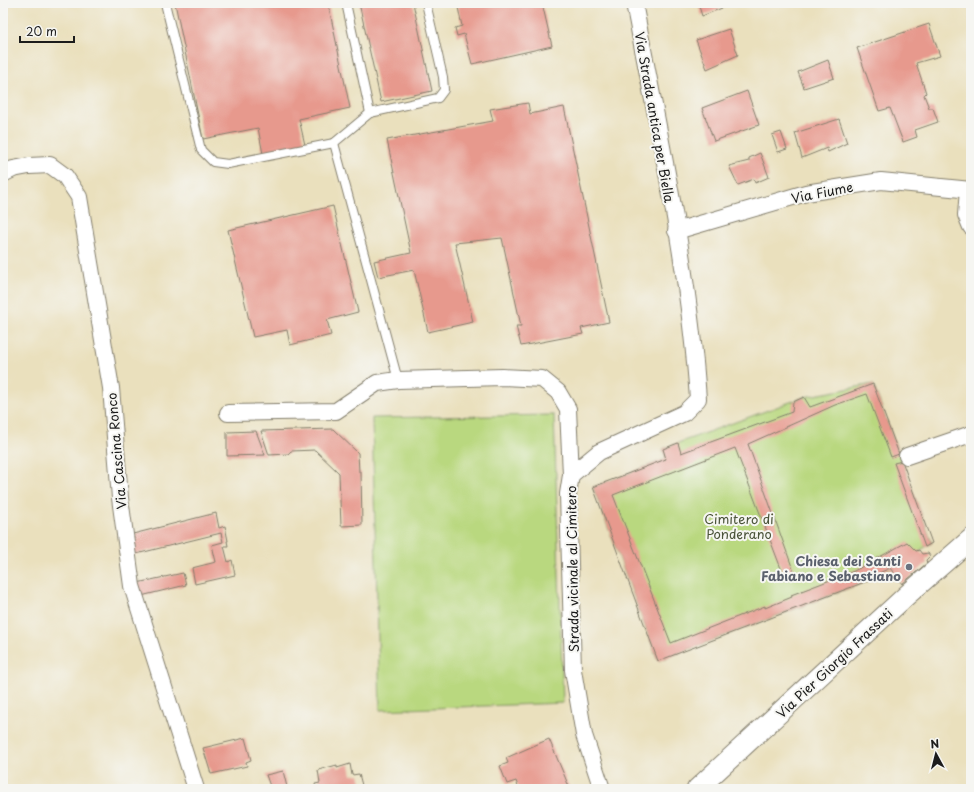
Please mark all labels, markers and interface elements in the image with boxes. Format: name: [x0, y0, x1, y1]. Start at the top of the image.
scale bar: [20, 18, 74, 44]
text: 20 m: [26, 22, 57, 40]
street label: Via Strada antica per Biella: [631, 30, 680, 205]
street label: Via Fiume: [789, 177, 855, 207]
street label: Via Cascina Ronco: [101, 392, 131, 510]
street label: Strada vicinale al Cimitero: [561, 486, 583, 652]
park label: Cimitero di Ponderano: [704, 509, 774, 543]
place label: Chiesa dei Santi Fabiano e Sebastiano: [761, 551, 901, 585]
marker: Chiesa dei Santi Fabiano e Sebastiano: [904, 562, 914, 572]
street label: Via Pier Giorgio Frassati: [771, 604, 897, 722]
north arrow: [916, 734, 956, 774]
text: N: [929, 735, 940, 753]

